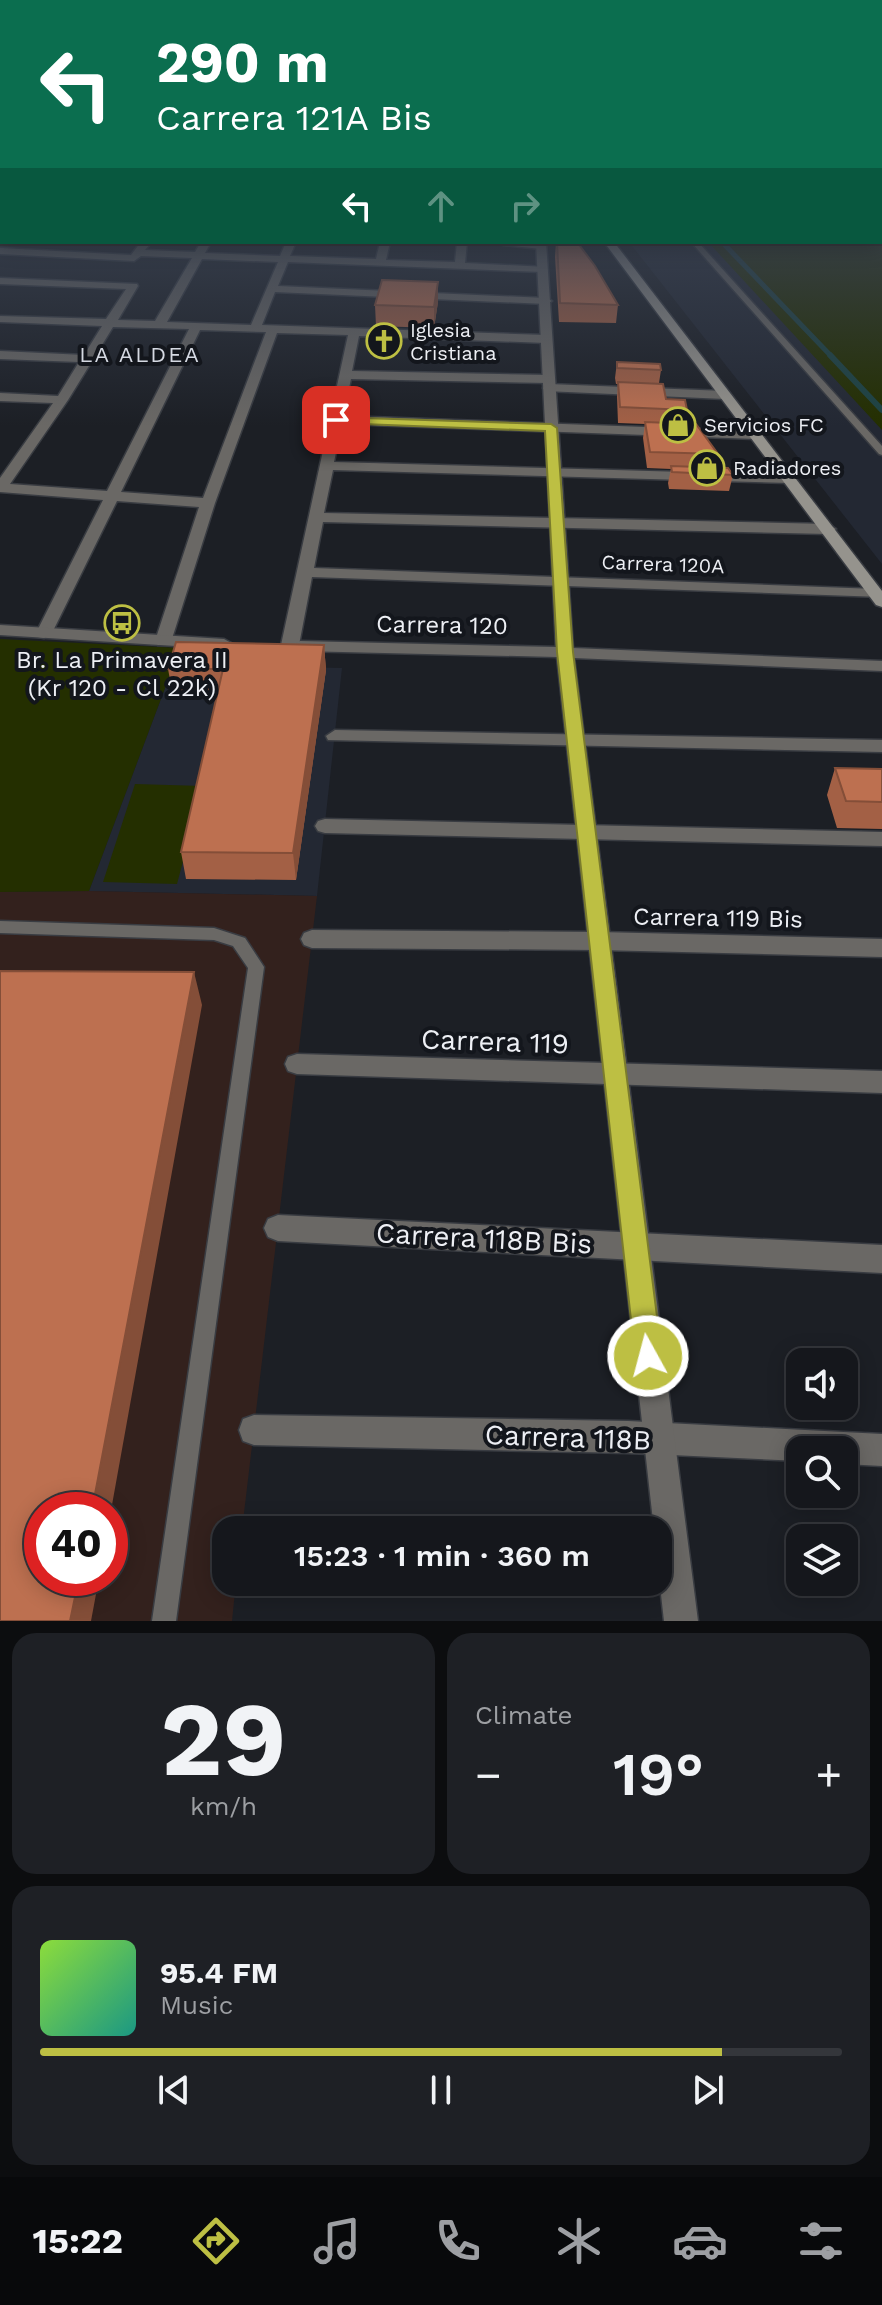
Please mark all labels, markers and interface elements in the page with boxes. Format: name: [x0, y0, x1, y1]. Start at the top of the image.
text: 290 m: [156, 30, 329, 96]
icon: left: [24, 32, 128, 136]
text: Carrera 121A Bis: [156, 97, 432, 139]
icon: left: [335, 184, 379, 228]
icon: ahead: [419, 184, 463, 228]
icon: right: [503, 184, 547, 228]
place label: Iglesia Cristiana: [410, 318, 496, 365]
church icon: Iglesia Cristiana: [365, 322, 403, 360]
district label: LA ALDEA: [79, 342, 201, 367]
pin: [302, 386, 370, 454]
icon: arrive: [314, 398, 358, 442]
shop icon: Servicios FC: [659, 406, 697, 444]
place label: Servicios FC: [704, 413, 824, 437]
shop icon: Radiadores: [688, 449, 726, 487]
place label: Radiadores: [733, 456, 841, 480]
street label: Carrera 120A: [601, 550, 725, 578]
bus stop icon: Br. La Primavera II (Kr 120 - Cl 22k): [103, 604, 141, 642]
street label: Carrera 120: [376, 610, 508, 640]
place label: Br. La Primavera II (Kr 120 - Cl 22k): [16, 646, 228, 702]
street label: Carrera 119 Bis: [633, 903, 803, 933]
street label: Carrera 119: [420, 1022, 569, 1061]
street label: Carrera 118B Bis: [375, 1216, 593, 1261]
position arrow: [606, 1314, 690, 1398]
map controls: [786, 1348, 858, 1596]
button: sound: [786, 1348, 858, 1420]
street label: Carrera 118B: [484, 1418, 652, 1457]
button: search: [786, 1436, 858, 1508]
speed limit sign: 40: [24, 1492, 128, 1596]
button: layers: [786, 1524, 858, 1596]
text: 15:23 · 1 min · 360 m: [294, 1538, 590, 1573]
text: 29: [160, 1678, 287, 1800]
text: Climate: [475, 1700, 573, 1730]
text: 19°: [613, 1739, 704, 1810]
text: −: [475, 1749, 502, 1801]
text: +: [815, 1749, 842, 1801]
text: km/h: [190, 1791, 257, 1821]
text: 95.4 FM: [160, 1955, 278, 1990]
text: Music: [160, 1990, 233, 2020]
icon: previous: [152, 2068, 196, 2112]
icon: pause: [419, 2068, 463, 2112]
icon: next: [686, 2068, 730, 2112]
icon: directions: [188, 2213, 244, 2269]
icon: music: [309, 2213, 365, 2269]
icon: phone: [430, 2213, 486, 2269]
icon: climate: [551, 2213, 607, 2269]
icon: car: [672, 2213, 728, 2269]
icon: filters: [793, 2213, 849, 2269]
text: 15:22: [33, 2220, 123, 2262]

